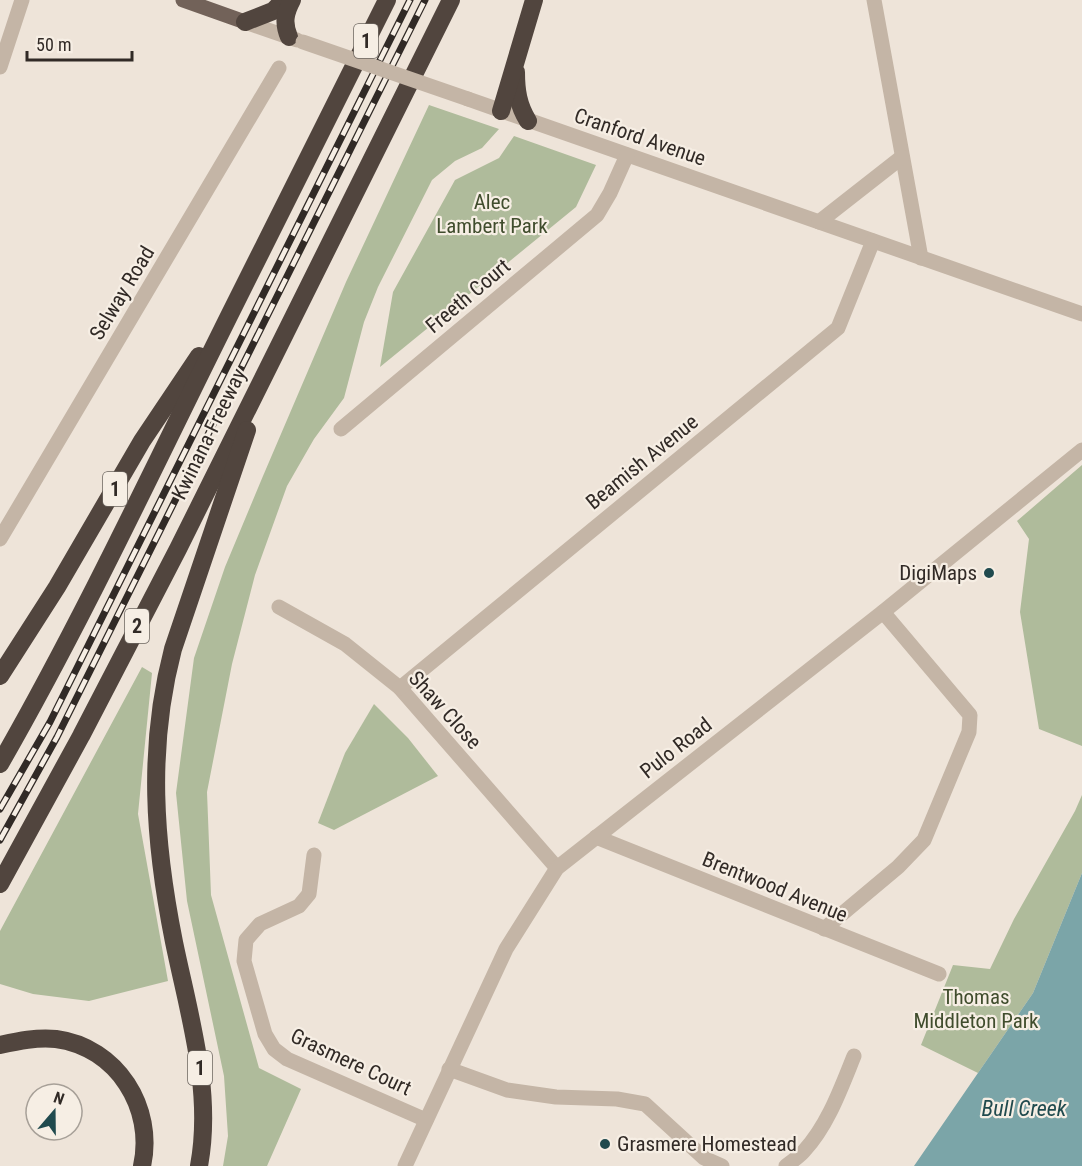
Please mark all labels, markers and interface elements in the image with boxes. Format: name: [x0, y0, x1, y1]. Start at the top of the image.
scale bar: [27, 24, 132, 62]
road number: 1: [354, 24, 378, 58]
text: 50 m: [36, 34, 71, 55]
street label: Cranford Avenue: [571, 103, 709, 171]
park label: Alec Lambert Park: [436, 190, 548, 238]
street label: Selway Road: [85, 242, 159, 344]
street label: Freeth Court: [421, 254, 515, 338]
street label: Kwinana Freeway: [167, 364, 251, 503]
street label: Beamish Avenue: [581, 409, 703, 514]
road number: 1: [103, 472, 127, 506]
place label: DigiMaps: [899, 561, 977, 585]
marker: DigiMaps: [982, 566, 996, 580]
road number: 2: [125, 609, 149, 643]
street label: Shaw Close: [404, 666, 486, 754]
street label: Pulo Road: [635, 713, 717, 783]
street label: Brentwood Avenue: [699, 847, 851, 927]
park label: Thomas Middleton Park: [913, 985, 1039, 1033]
street label: Grasmere Court: [287, 1024, 415, 1100]
road number: 1: [188, 1051, 212, 1085]
north arrow: [24, 1082, 84, 1142]
text: N: [51, 1088, 67, 1109]
water label: Bull Creek: [982, 1096, 1067, 1121]
place label: Grasmere Homestead: [617, 1132, 797, 1156]
marker: Grasmere Homestead: [598, 1137, 612, 1151]

